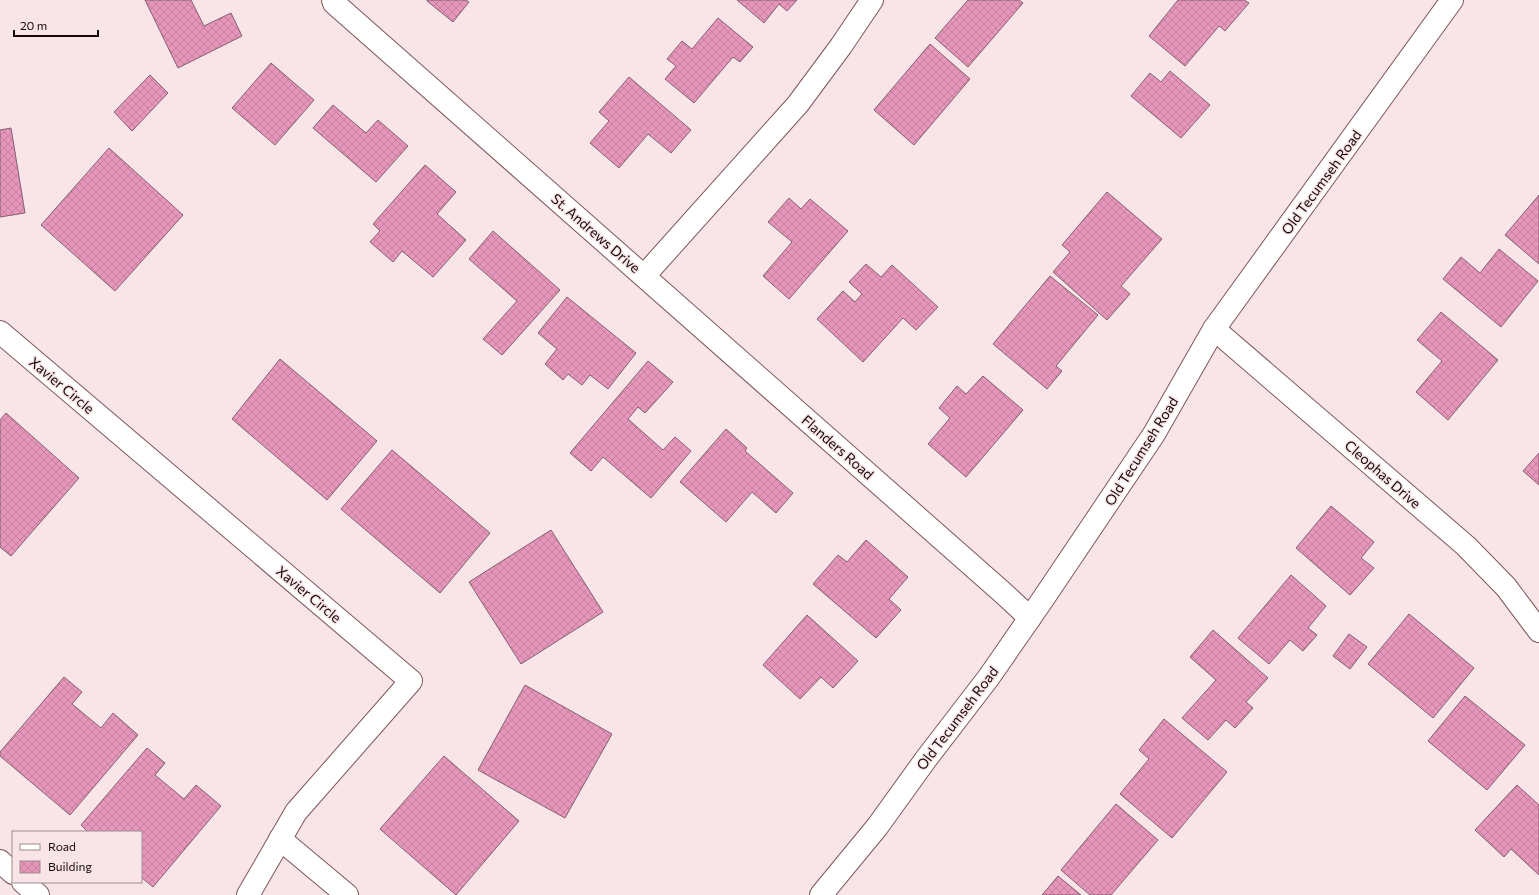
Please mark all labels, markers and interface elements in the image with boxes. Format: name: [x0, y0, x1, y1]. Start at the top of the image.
scale bar: [14, 12, 98, 38]
text: 20 m: [20, 18, 47, 32]
street label: Old Tecumseh Road: [1277, 126, 1365, 238]
street label: St. Andrews Drive: [548, 190, 644, 276]
street label: Xavier Circle: [26, 353, 98, 417]
street label: Old Tecumseh Road: [1101, 393, 1181, 509]
street label: Flanders Road: [799, 411, 877, 483]
street label: Cleophas Drive: [1341, 436, 1425, 512]
street label: Xavier Circle: [273, 562, 345, 626]
street label: Old Tecumseh Road: [913, 663, 1001, 773]
legend: [12, 831, 142, 883]
text: Road: [48, 839, 76, 853]
text: Building: [48, 859, 92, 873]

